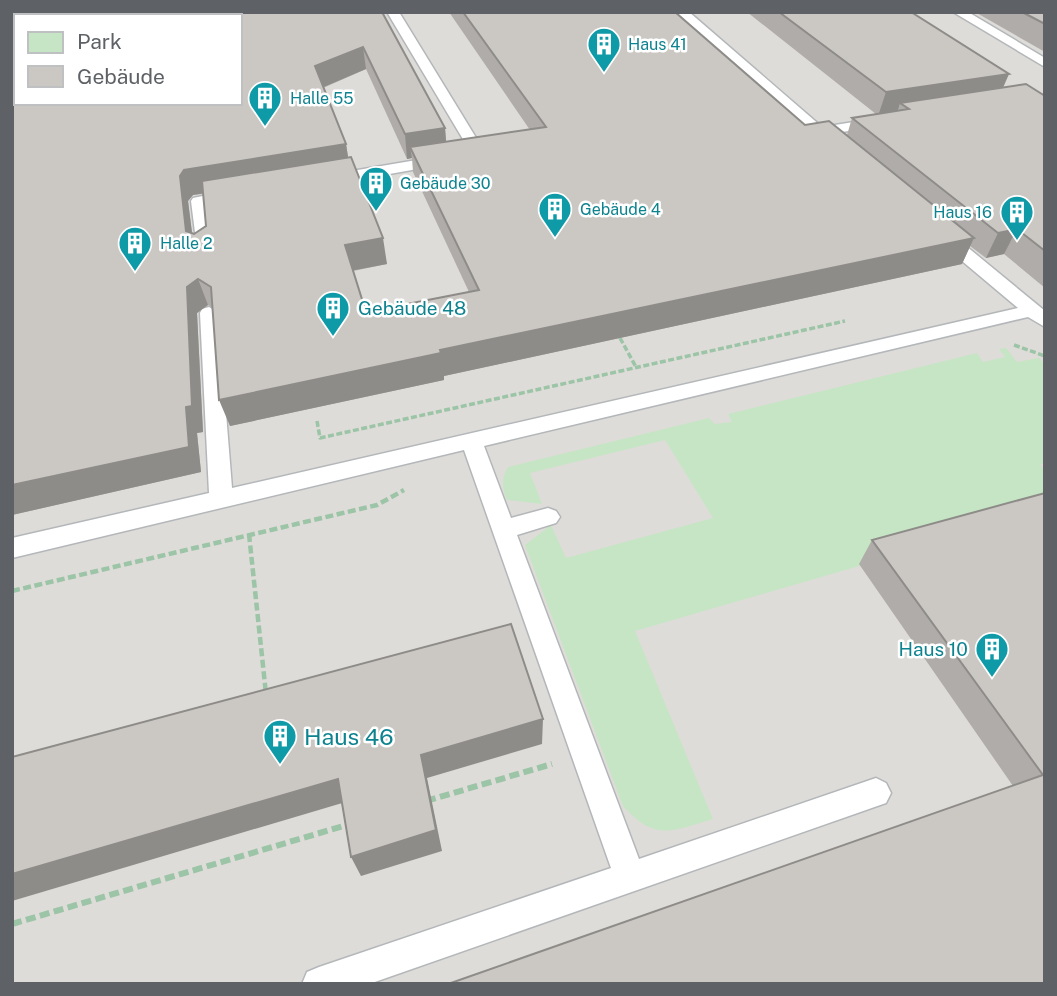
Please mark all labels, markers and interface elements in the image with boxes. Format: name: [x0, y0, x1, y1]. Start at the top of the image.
legend: [14, 14, 242, 105]
building icon: Haus 41: [585, 25, 623, 74]
text: Park: [77, 29, 122, 54]
place label: Haus 41: [628, 35, 687, 54]
text: Gebäude: [77, 64, 165, 89]
building icon: Halle 55: [246, 79, 284, 128]
place label: Halle 55: [290, 89, 353, 108]
building icon: Gebäude 30: [357, 164, 395, 213]
place label: Gebäude 30: [400, 174, 491, 193]
building icon: Gebäude 4: [536, 190, 574, 239]
building icon: Haus 16: [998, 193, 1036, 242]
place label: Gebäude 4: [580, 200, 661, 219]
place label: Haus 16: [933, 203, 992, 222]
building icon: Halle 2: [116, 224, 154, 273]
place label: Halle 2: [160, 234, 213, 253]
building icon: Gebäude 48: [314, 289, 352, 338]
place label: Gebäude 48: [358, 297, 466, 319]
building icon: Haus 10: [973, 630, 1011, 679]
place label: Haus 10: [898, 638, 968, 660]
building icon: Haus 46: [261, 717, 299, 766]
place label: Haus 46: [304, 723, 394, 750]

